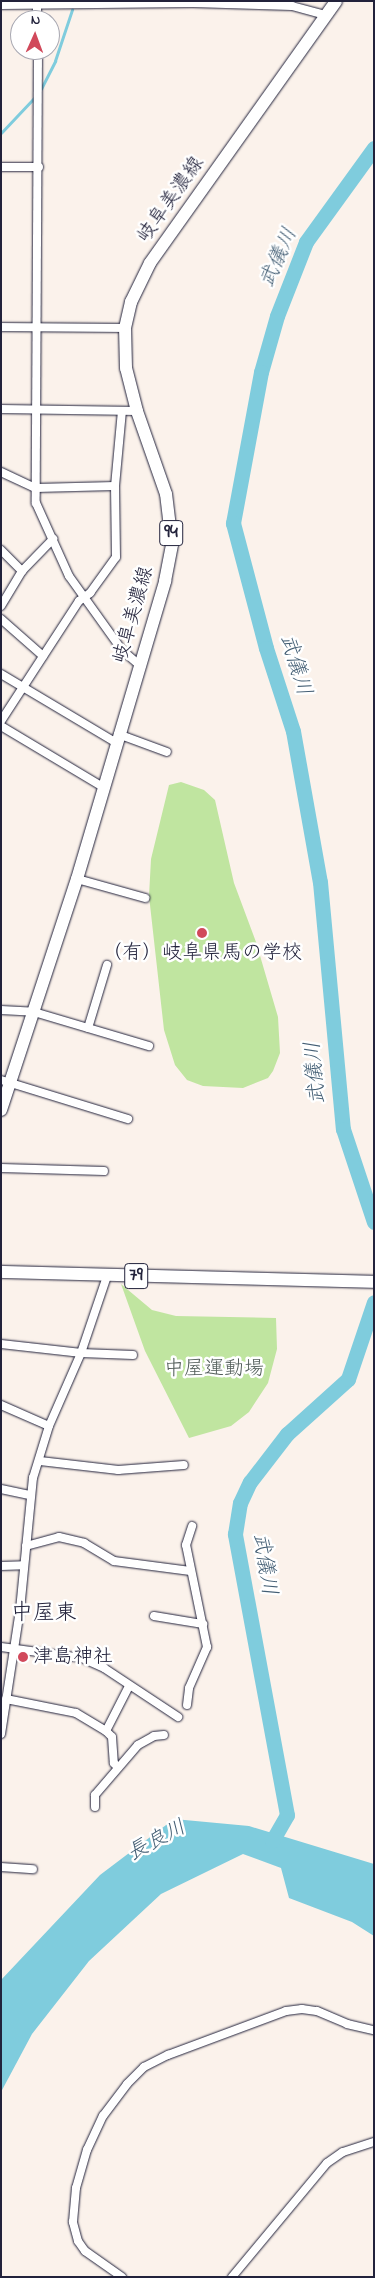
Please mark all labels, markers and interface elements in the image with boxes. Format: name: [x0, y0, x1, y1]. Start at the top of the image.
north arrow: [10, 10, 60, 60]
text: N: [30, 10, 41, 31]
street label: 岐阜美濃線: [132, 152, 210, 248]
water label: 武儀川: [255, 224, 303, 292]
road number: 94: [158, 516, 184, 550]
street label: 岐阜美濃線: [109, 564, 159, 666]
water label: 武儀川: [274, 631, 316, 699]
marker: （有）岐阜県馬の学校: [196, 927, 208, 939]
place label: （有）岐阜県馬の学校: [102, 941, 302, 965]
water label: 武儀川: [301, 1041, 331, 1105]
road number: 79: [124, 1260, 148, 1292]
park label: 中屋運動場: [164, 1357, 264, 1381]
water label: 武儀川: [247, 1531, 281, 1597]
district label: 中屋東: [11, 1602, 77, 1628]
place label: 津島神社: [33, 1645, 113, 1669]
marker: 津島神社: [17, 1651, 29, 1663]
water label: 長良川: [123, 1815, 191, 1867]

